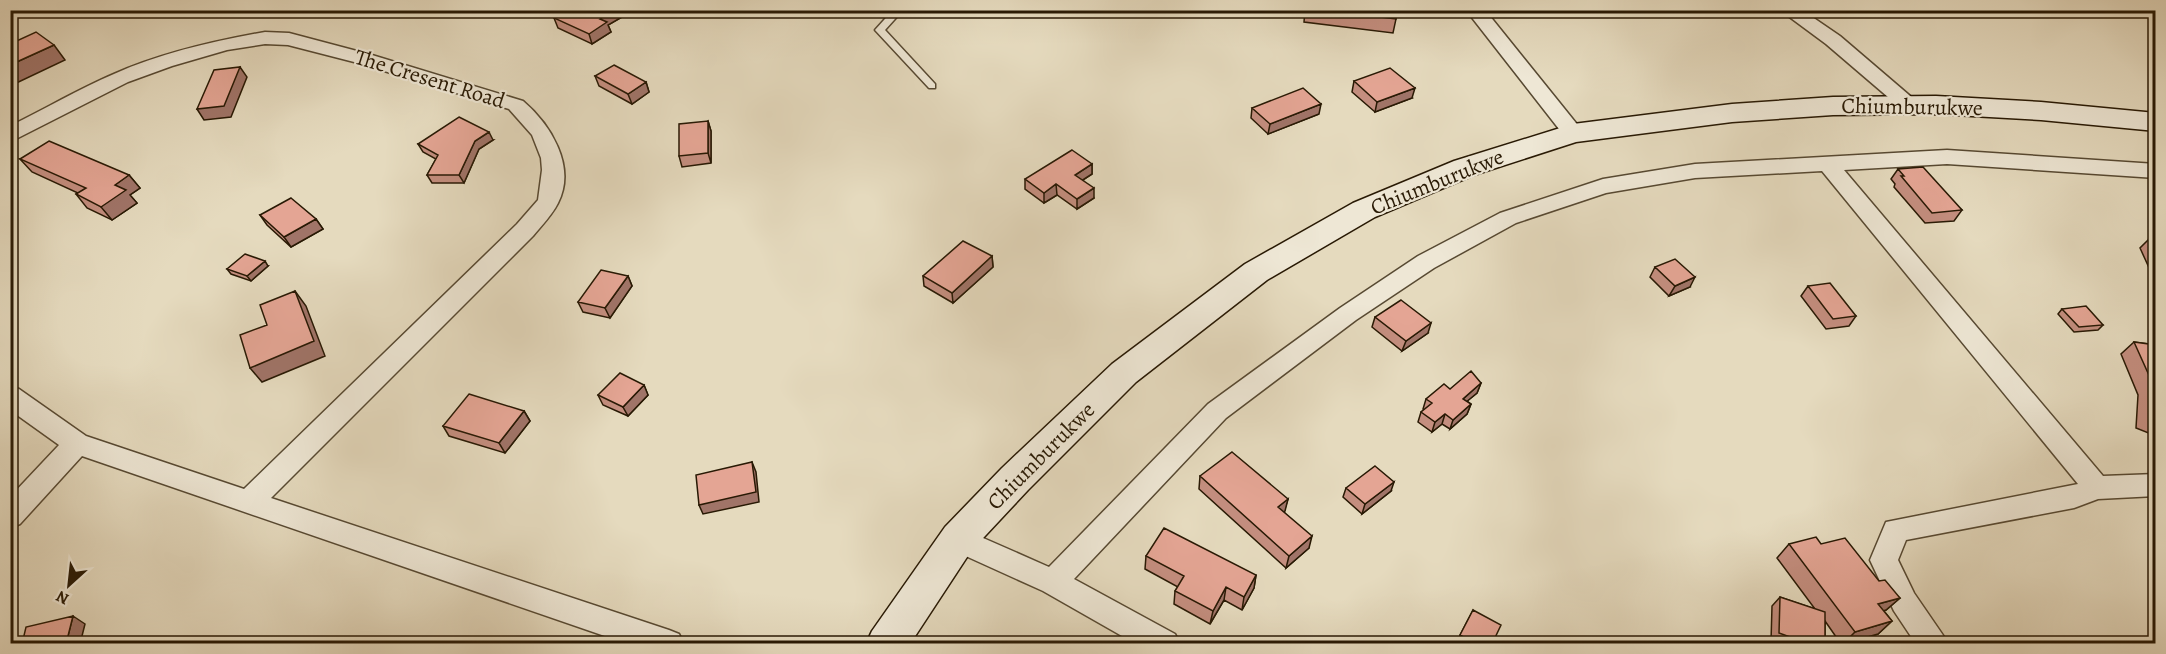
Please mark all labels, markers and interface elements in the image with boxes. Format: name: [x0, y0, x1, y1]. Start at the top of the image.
street label: The Cresent Road: [351, 42, 509, 116]
street label: Chiumburukwe: [1841, 91, 1983, 123]
street label: Chiumburukwe: [1366, 142, 1508, 222]
street label: Chiumburukwe: [980, 395, 1102, 517]
north arrow: [39, 555, 99, 615]
text: N: [52, 585, 73, 610]

